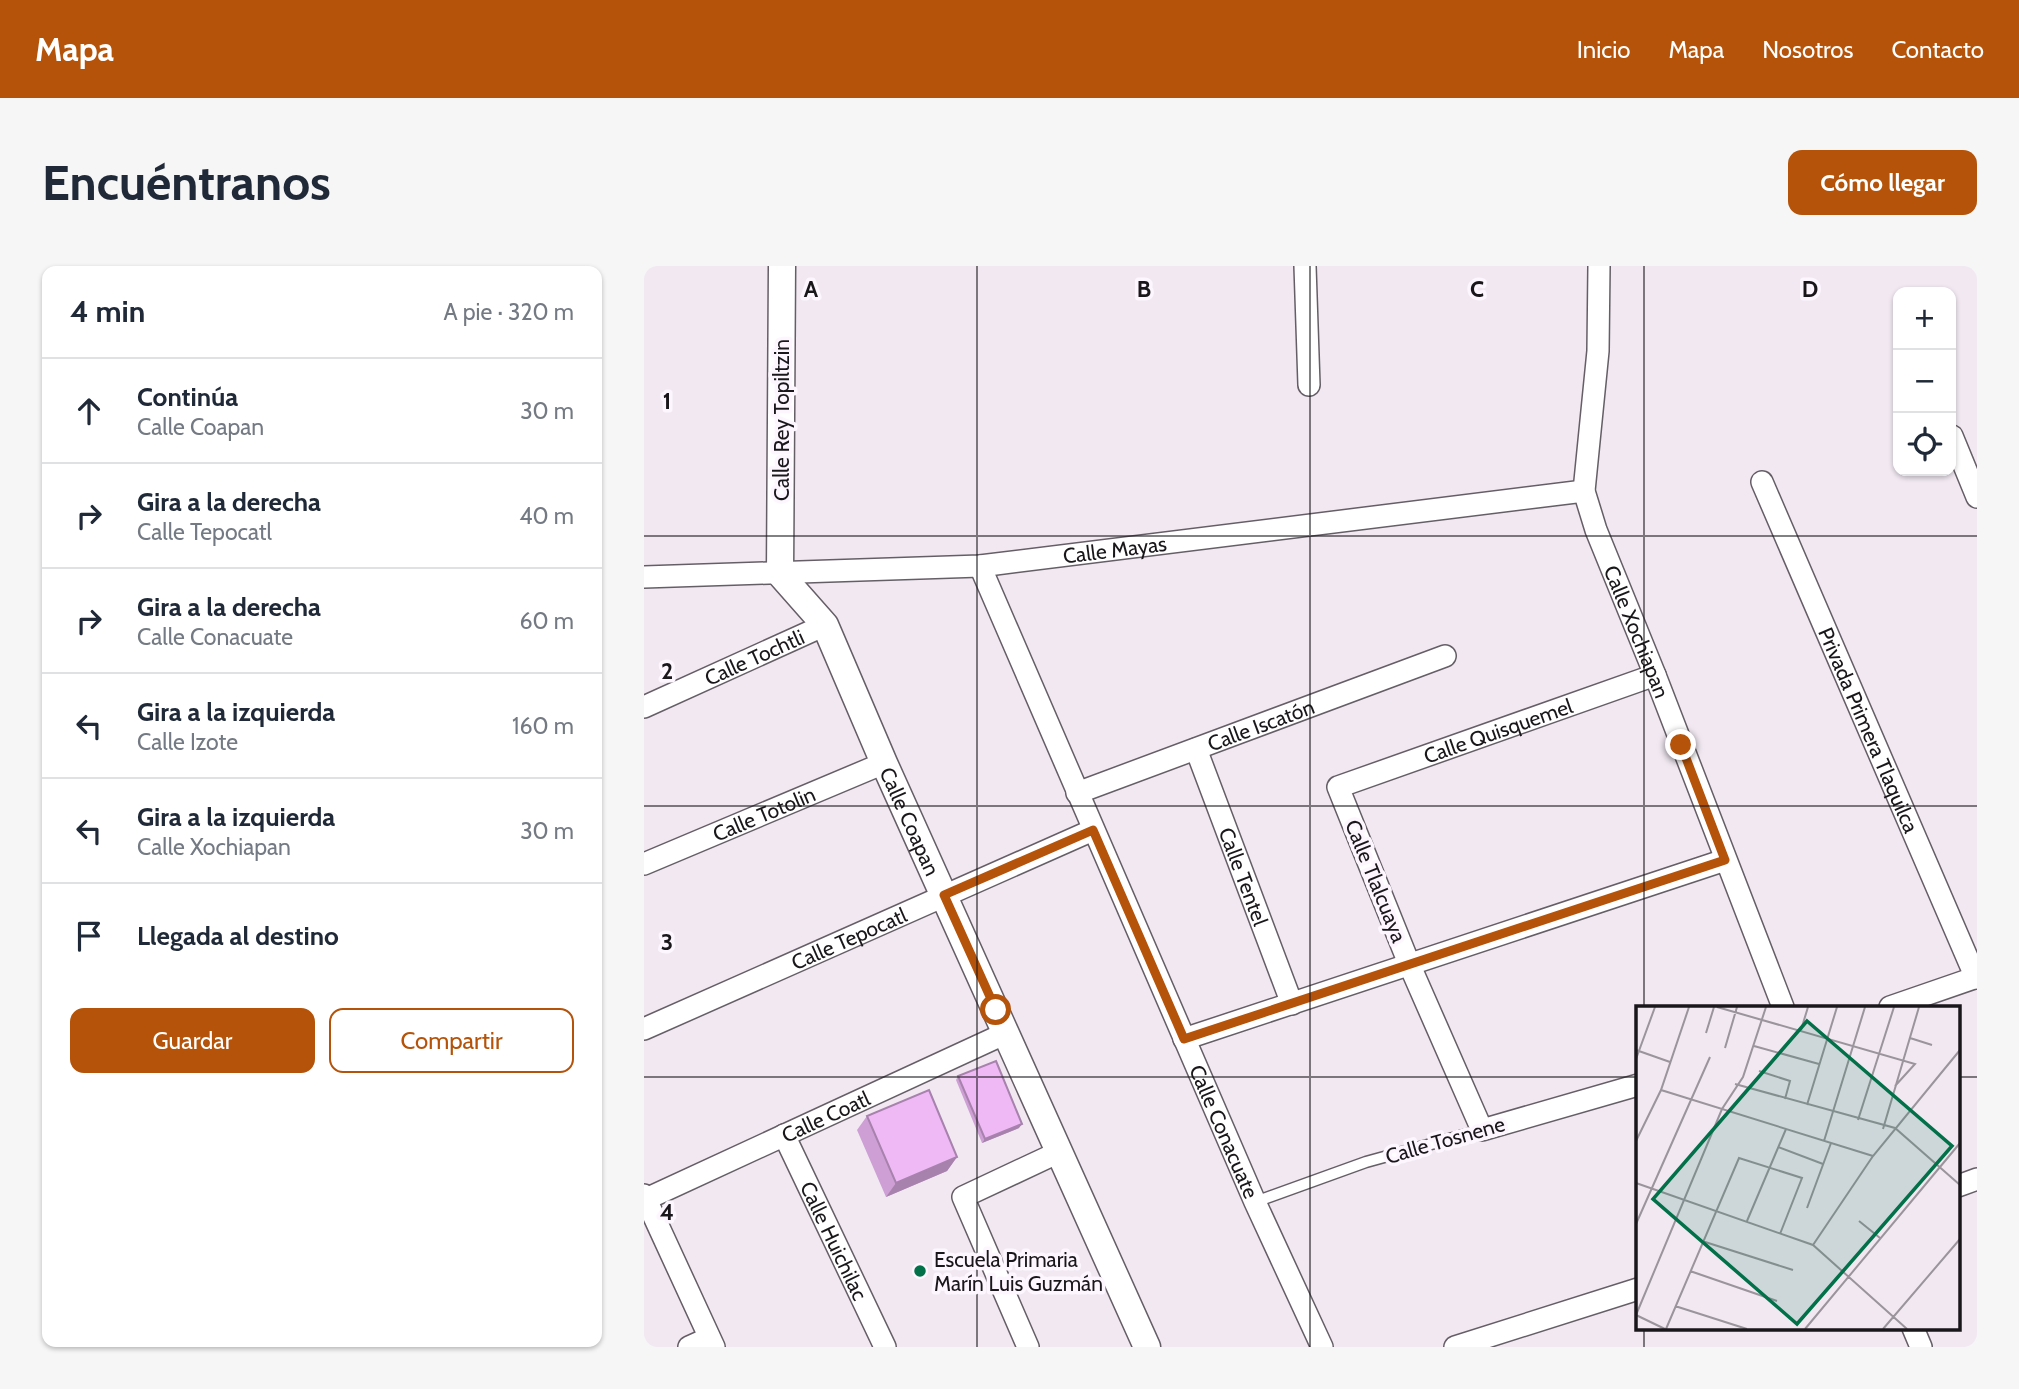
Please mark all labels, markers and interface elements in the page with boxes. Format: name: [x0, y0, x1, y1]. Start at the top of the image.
text: Mapa: [35, 29, 114, 69]
text: Inicio: [1577, 35, 1630, 64]
text: Mapa: [1668, 35, 1724, 64]
text: Nosotros: [1762, 35, 1853, 64]
text: Contacto: [1891, 35, 1984, 64]
button: Cómo llegar: [1788, 150, 1977, 215]
text: Encuéntranos: [42, 153, 331, 212]
text: A: [804, 275, 819, 303]
text: B: [1137, 275, 1151, 303]
text: C: [1470, 275, 1484, 303]
text: D: [1802, 275, 1818, 303]
map controls: [1893, 287, 1956, 476]
button: +: [1893, 287, 1956, 350]
text: 4 min: [70, 293, 145, 330]
text: A pie · 320 m: [443, 298, 574, 326]
street label: Calle Rey Topiltzin: [769, 339, 794, 501]
button: −: [1893, 350, 1956, 413]
text: Continúa: [137, 381, 238, 413]
text: 1: [663, 387, 671, 415]
icon: ahead: [70, 392, 108, 430]
text: 30 m: [520, 397, 574, 425]
text: Calle Coapan: [137, 413, 264, 441]
button: locate: [1893, 413, 1956, 476]
text: Gira a la derecha: [137, 486, 321, 518]
icon: right: [70, 497, 108, 535]
text: 40 m: [519, 502, 574, 530]
text: Calle Tepocatl: [137, 518, 272, 546]
street label: Calle Mayas: [1062, 530, 1168, 568]
street label: Calle Xochiapan: [1599, 562, 1675, 701]
text: Gira a la derecha: [137, 591, 321, 623]
icon: right: [70, 602, 108, 640]
text: 60 m: [520, 607, 574, 635]
text: Calle Conacuate: [137, 623, 293, 651]
street label: Privada Primera Tlaquilca: [1814, 623, 1924, 836]
street label: Calle Tochtli: [700, 624, 808, 690]
text: 2: [661, 657, 673, 685]
street label: Calle Iscatón: [1204, 693, 1318, 756]
street label: Calle Quisquemel: [1420, 693, 1576, 768]
text: Gira a la izquierda: [137, 696, 335, 728]
icon: left: [70, 707, 108, 745]
text: 160 m: [512, 712, 574, 740]
text: Calle Izote: [137, 728, 238, 756]
route end: [1665, 729, 1696, 760]
street label: Calle Coapan: [875, 763, 945, 879]
street label: Calle Totolin: [709, 781, 819, 846]
text: Gira a la izquierda: [137, 801, 335, 833]
icon: left: [70, 812, 108, 850]
street label: Calle Tlalcuaya: [1340, 816, 1412, 946]
text: 30 m: [520, 817, 574, 845]
street label: Calle Tentel: [1214, 824, 1274, 929]
text: Calle Xochiapan: [137, 833, 291, 861]
street label: Calle Tepocatl: [787, 902, 910, 975]
icon: arrive: [70, 917, 108, 955]
text: Llegada al destino: [137, 920, 339, 952]
text: 3: [661, 928, 673, 956]
route start: [980, 994, 1011, 1025]
inset map: [1636, 1006, 1960, 1330]
button: Guardar: [70, 1008, 315, 1073]
button: Compartir: [329, 1008, 574, 1073]
street label: Calle Conacuate: [1185, 1061, 1264, 1202]
street label: Calle Coatl: [777, 1085, 874, 1147]
street label: Calle Tosnene: [1382, 1111, 1508, 1169]
street label: Calle Huichilac: [795, 1177, 873, 1304]
text: 4: [660, 1198, 674, 1226]
place label: Escuela Primaria Marín Luis Guzmán: [934, 1247, 1103, 1296]
marker: Escuela Primaria Marín Luis Guzmán: [912, 1263, 928, 1279]

